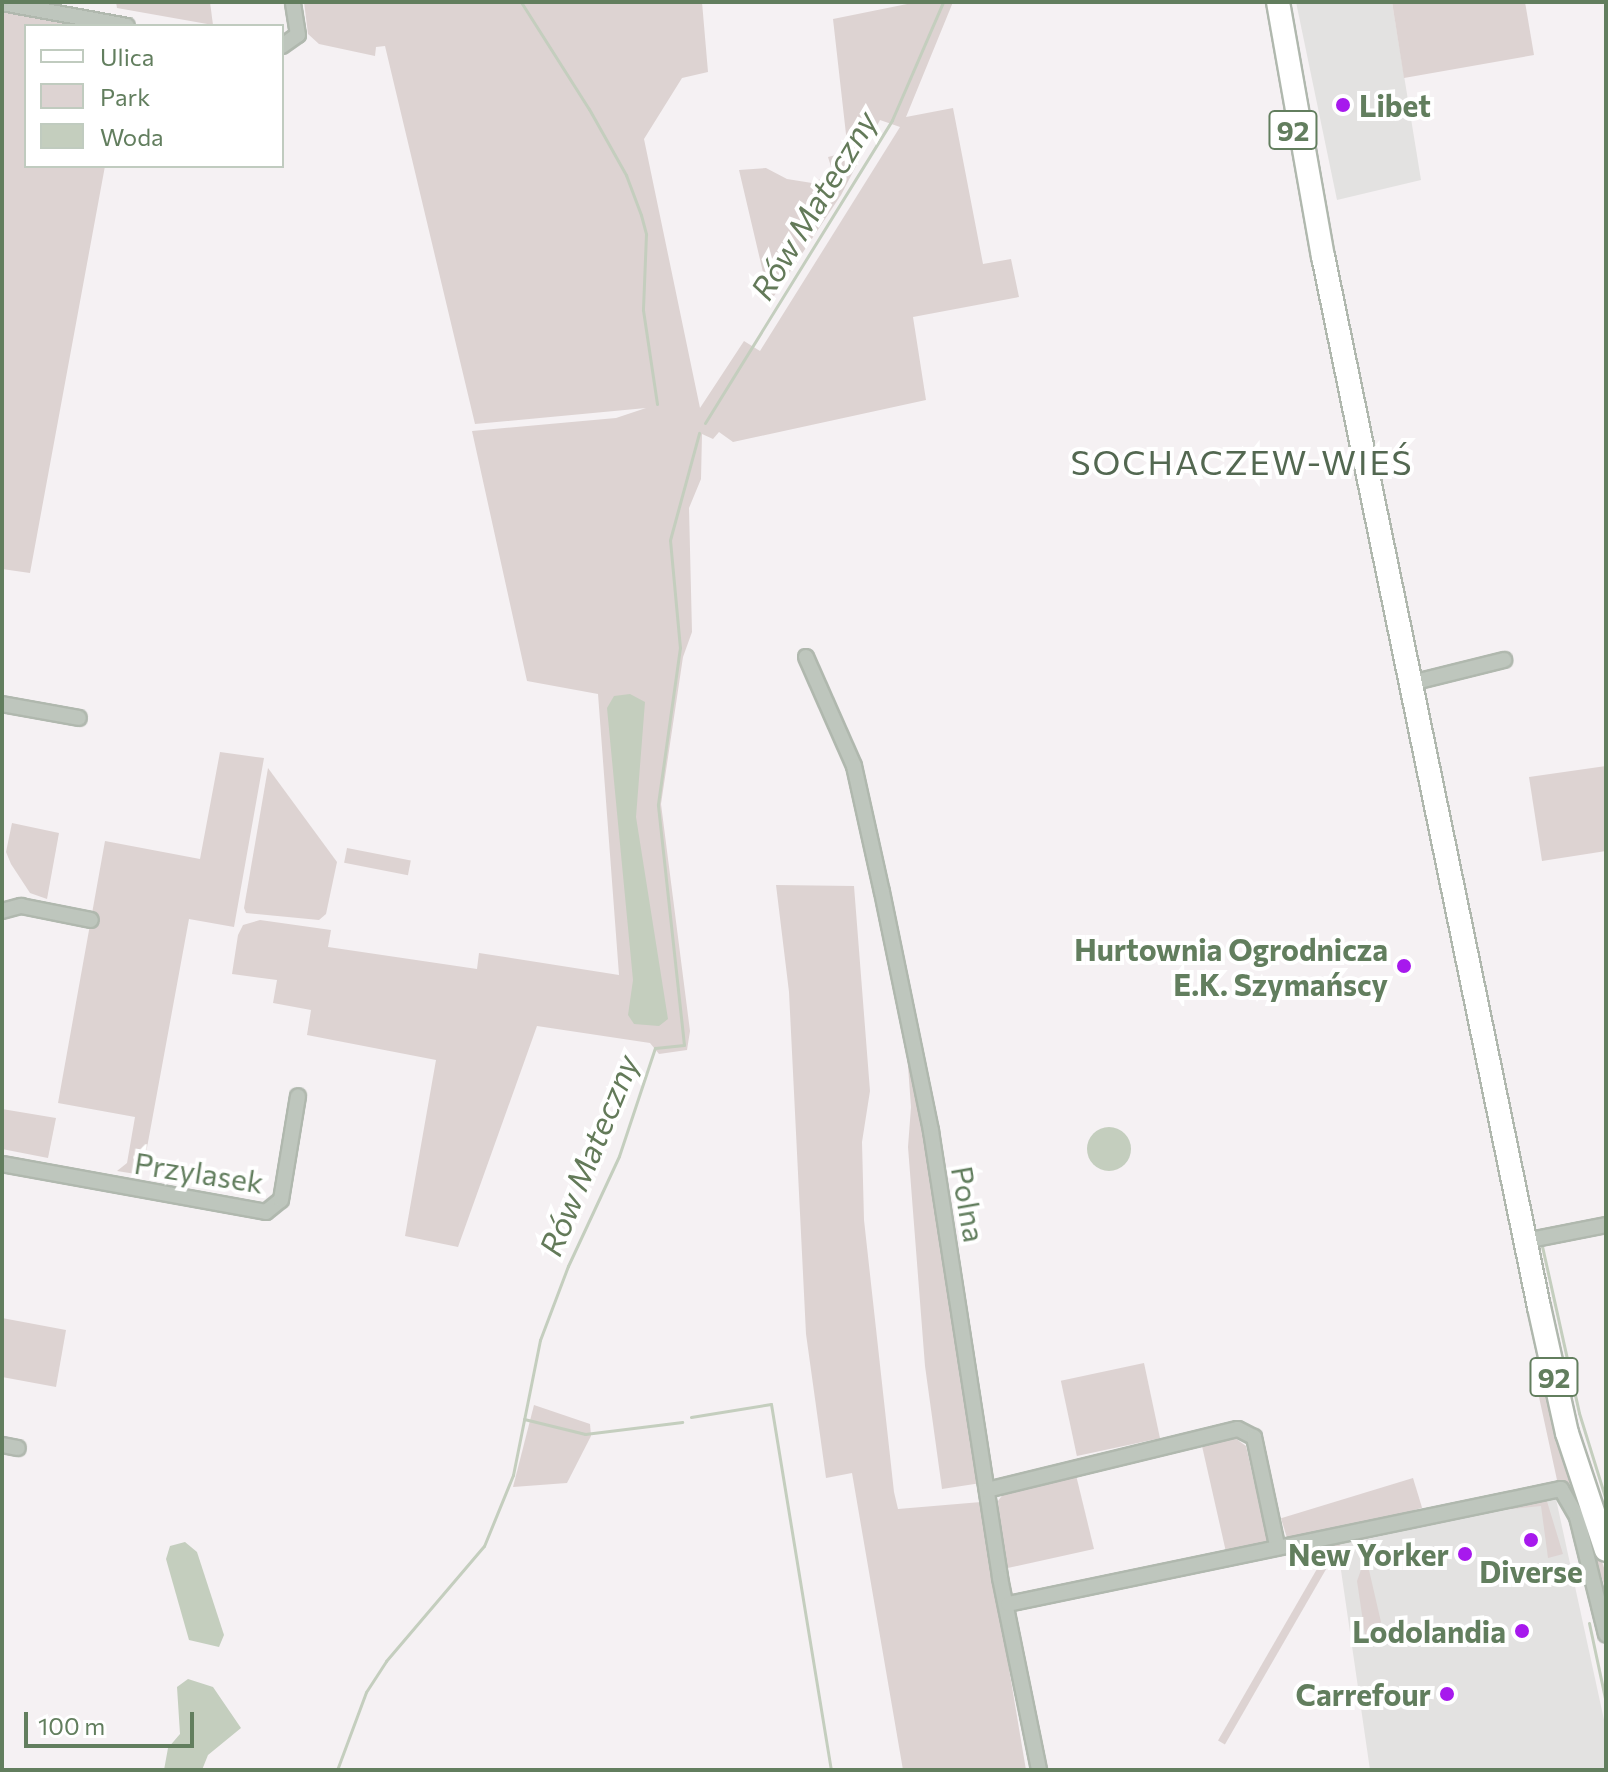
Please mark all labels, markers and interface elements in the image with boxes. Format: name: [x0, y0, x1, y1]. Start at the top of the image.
legend: [24, 24, 284, 168]
text: Ulica: [100, 42, 154, 71]
text: Park: [100, 82, 150, 111]
place label: Libet: [1359, 87, 1431, 123]
marker: Libet: [1334, 96, 1352, 114]
water label: Rów Mateczny: [742, 104, 884, 306]
road number: 92: [1267, 106, 1319, 154]
text: Woda: [100, 122, 164, 151]
district label: SOCHACZEW-WIEŚ: [1070, 442, 1414, 482]
place label: Hurtownia Ogrodnicza E.K. Szymańscy: [1074, 931, 1388, 1002]
marker: Hurtownia Ogrodnicza E.K. Szymańscy: [1395, 957, 1413, 975]
water label: Rów Mateczny: [530, 1049, 646, 1261]
street label: Przylasek: [132, 1144, 266, 1200]
street label: Polna: [945, 1163, 993, 1245]
road number: 92: [1528, 1353, 1580, 1401]
marker: Diverse: [1522, 1531, 1540, 1549]
place label: New Yorker: [1288, 1536, 1449, 1572]
marker: New Yorker: [1456, 1545, 1474, 1563]
place label: Diverse: [1479, 1553, 1583, 1589]
place label: Lodolandia: [1352, 1613, 1506, 1649]
marker: Lodolandia: [1513, 1622, 1531, 1640]
place label: Carrefour: [1295, 1676, 1431, 1712]
marker: Carrefour: [1438, 1685, 1456, 1703]
scale bar: [28, 1696, 198, 1746]
text: 100 m: [38, 1711, 105, 1740]

